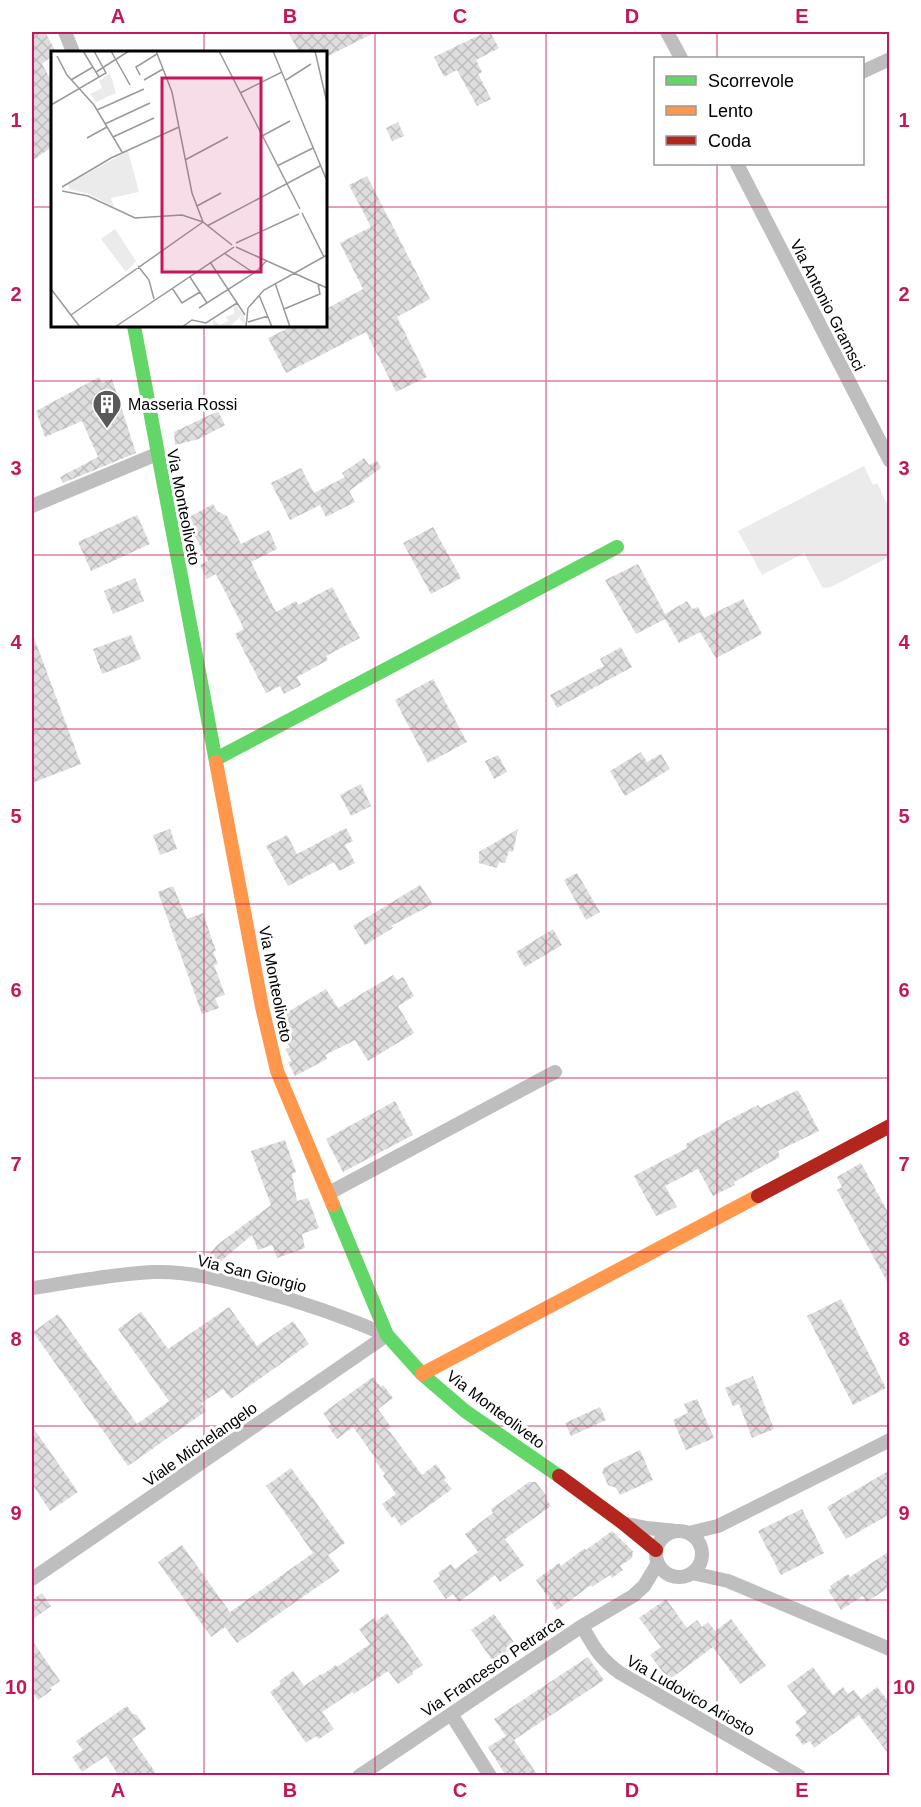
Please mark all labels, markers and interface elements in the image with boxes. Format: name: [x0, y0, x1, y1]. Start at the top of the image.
text: A: [111, 5, 125, 27]
text: B: [283, 5, 297, 27]
text: C: [453, 5, 467, 27]
text: D: [625, 5, 639, 27]
text: E: [795, 5, 809, 27]
inset map: [51, 51, 327, 327]
legend: [654, 57, 864, 165]
text: Scorrevole: [708, 71, 794, 91]
text: Lento: [708, 101, 753, 121]
text: 1: [10, 109, 22, 131]
text: 1: [898, 109, 910, 131]
text: Coda: [708, 131, 752, 151]
street label: Via Antonio Gramsci: [787, 237, 868, 374]
text: 2: [10, 283, 22, 305]
text: 2: [898, 283, 910, 305]
building icon: Masseria Rossi: [91, 388, 123, 430]
place label: Masseria Rossi: [128, 396, 237, 413]
street label: Via Monteoliveto: [164, 448, 203, 567]
text: 3: [10, 457, 22, 479]
text: 3: [898, 457, 910, 479]
text: 4: [10, 631, 22, 653]
text: 4: [898, 631, 910, 653]
text: 5: [10, 805, 22, 827]
text: 5: [898, 805, 910, 827]
street label: Via Monteoliveto: [256, 925, 295, 1044]
text: 6: [10, 979, 22, 1001]
text: 6: [898, 979, 910, 1001]
text: 7: [10, 1153, 22, 1175]
text: 7: [898, 1153, 910, 1175]
street label: Via San Giorgio: [196, 1252, 308, 1295]
text: 8: [10, 1328, 22, 1350]
text: 8: [898, 1328, 910, 1350]
street label: Via Monteoliveto: [443, 1367, 548, 1452]
street label: Viale Michelangelo: [141, 1399, 260, 1490]
text: 9: [10, 1502, 22, 1524]
text: 9: [898, 1502, 910, 1524]
street label: Via Francesco Petrarca: [418, 1613, 566, 1720]
street label: Via Ludovico Ariosto: [624, 1652, 758, 1739]
text: 10: [5, 1676, 27, 1698]
text: 10: [893, 1676, 915, 1698]
text: A: [111, 1779, 125, 1801]
text: B: [283, 1779, 297, 1801]
text: C: [453, 1779, 467, 1801]
text: D: [625, 1779, 639, 1801]
text: E: [795, 1779, 809, 1801]

